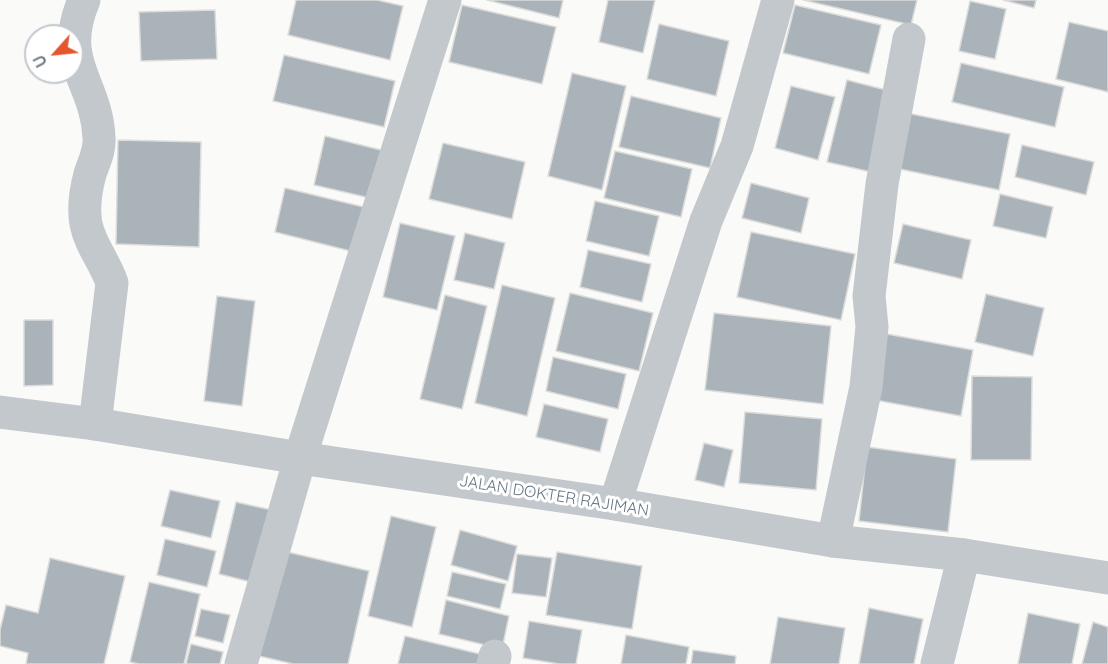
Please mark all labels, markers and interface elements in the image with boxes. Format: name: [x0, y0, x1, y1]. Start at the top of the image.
north arrow: [24, 24, 84, 84]
text: U: [28, 52, 51, 71]
street label: JALAN DOKTER RAJIMAN: [458, 472, 650, 520]

